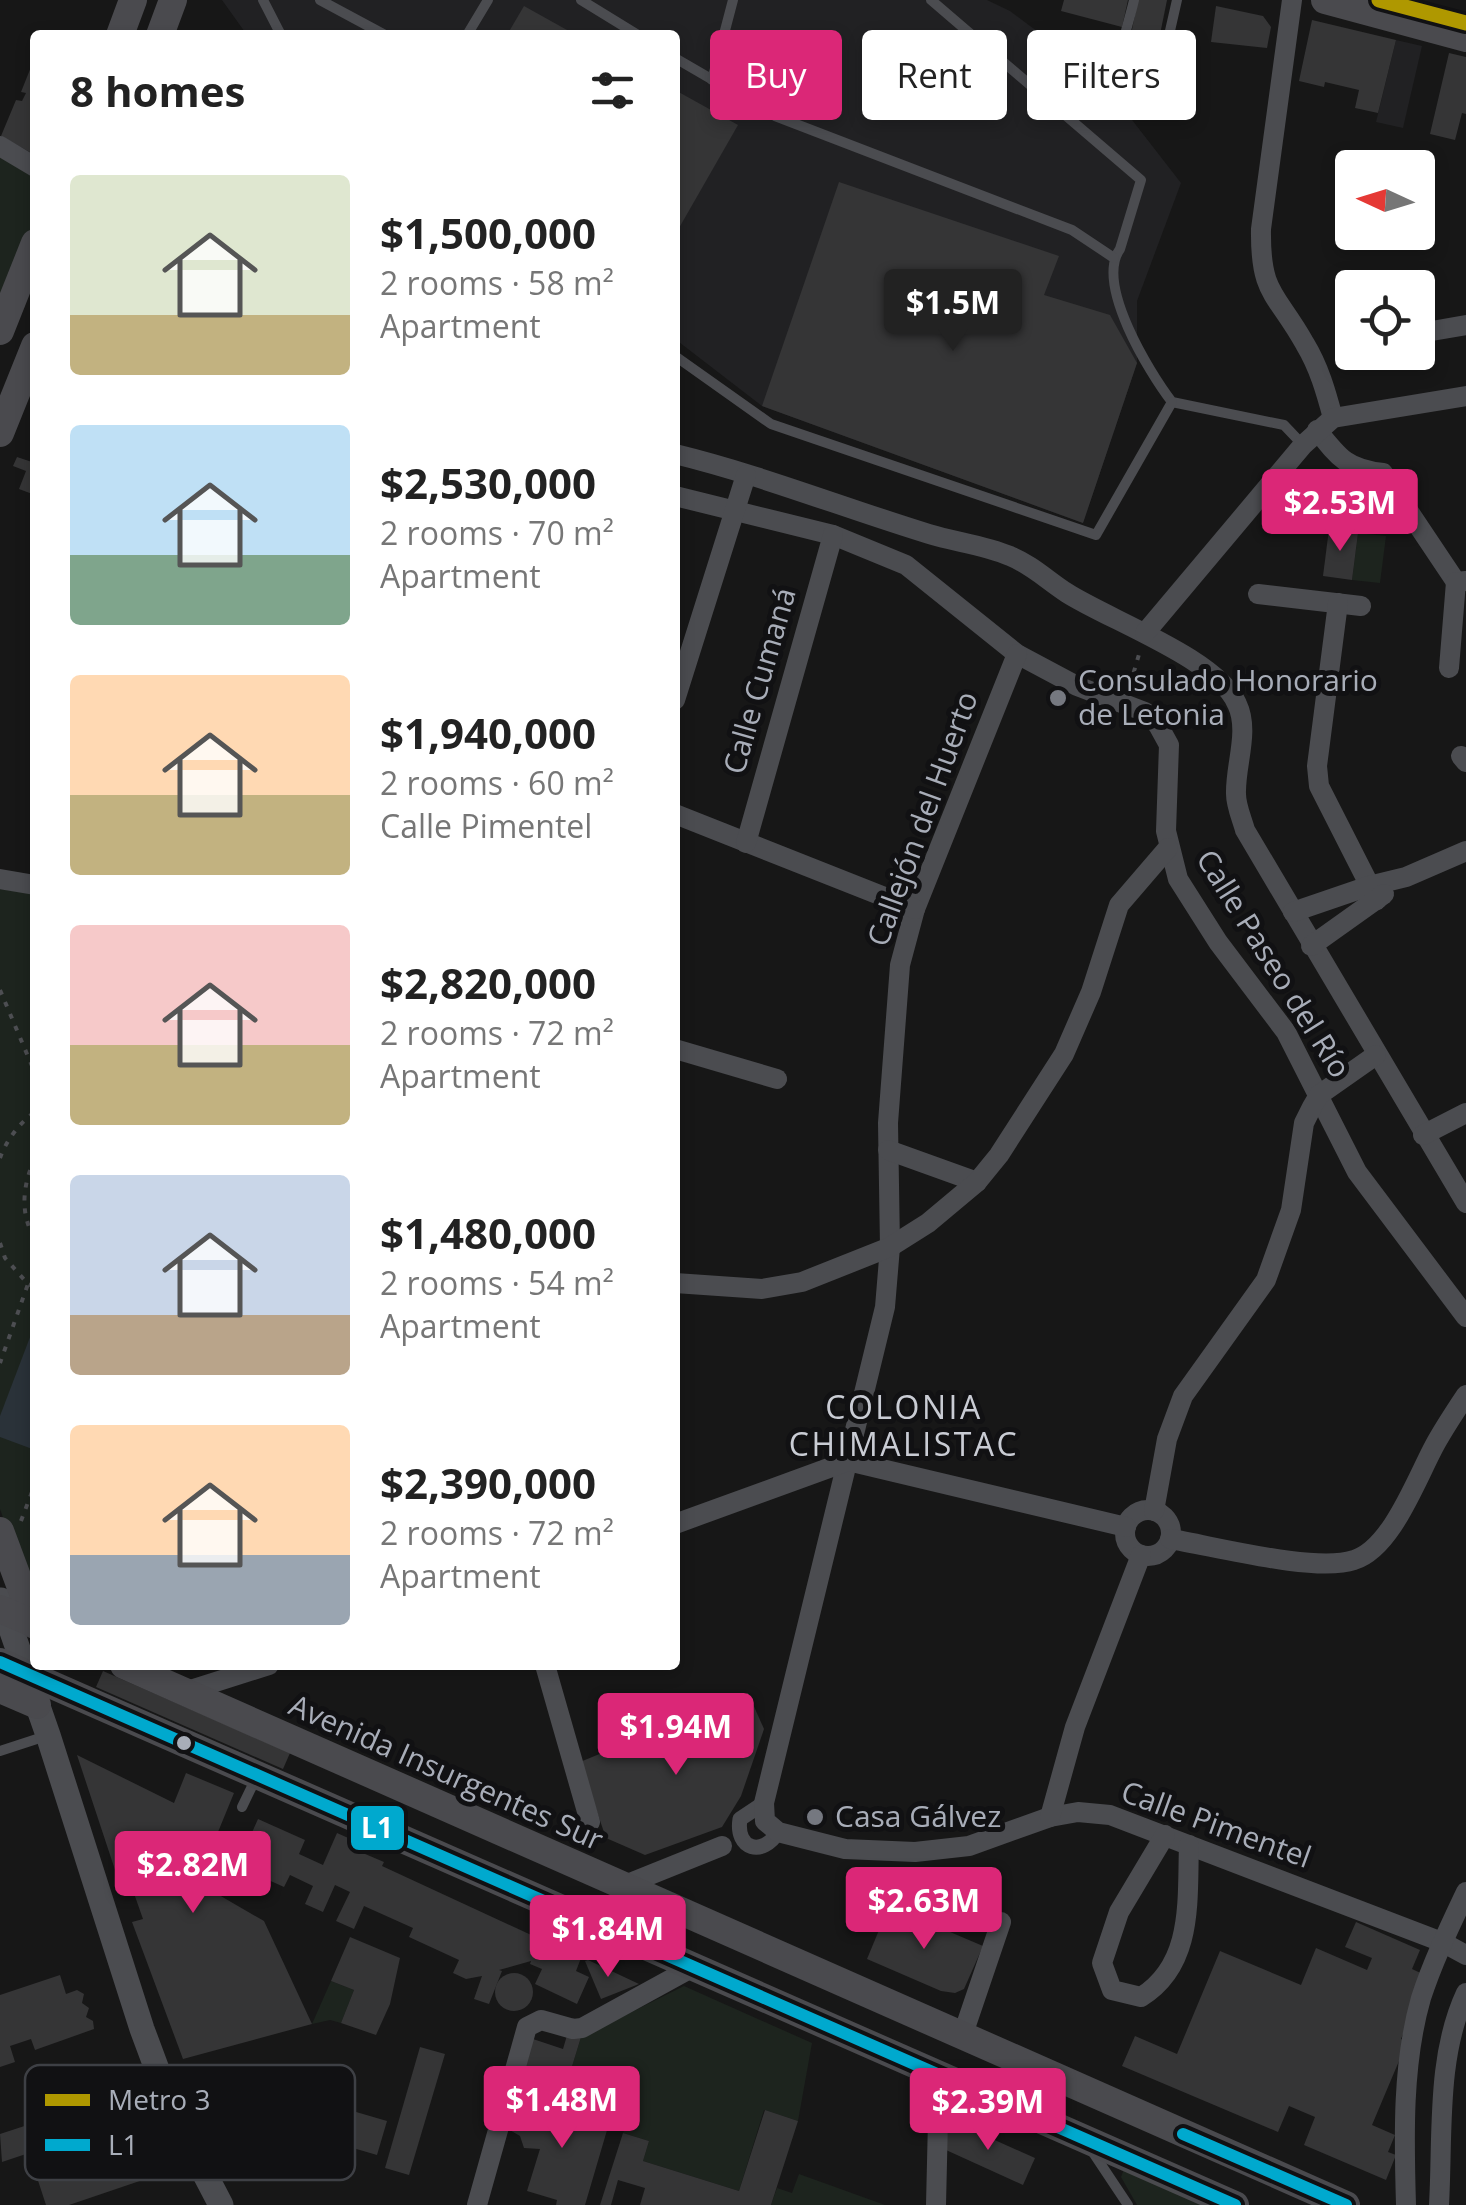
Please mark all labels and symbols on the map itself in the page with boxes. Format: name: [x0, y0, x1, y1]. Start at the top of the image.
north arrow: [1335, 150, 1435, 250]
pin: $1.5M: [883, 269, 1023, 354]
pin: $2.53M: [1259, 469, 1421, 554]
street label: Calle Cumaná: [712, 583, 805, 779]
place label: Consulado Honorario de Letonia: [1078, 659, 1378, 734]
street label: Callejón del Huerto: [856, 685, 987, 952]
marker: Consulado Honorario de Letonia: [1047, 687, 1069, 709]
street label: Calle Paseo del Río: [1188, 841, 1361, 1085]
district label: COLONIA CHIMALISTAC: [789, 1385, 1019, 1465]
street label: Avenida Insurgentes Sur: [283, 1684, 610, 1859]
pin: $1.94M: [595, 1693, 757, 1778]
unlabelled marker: [174, 1733, 194, 1753]
street label: Calle Pimentel: [1116, 1770, 1317, 1877]
place label: Casa Gálvez: [835, 1795, 1001, 1836]
line badge: L1: [349, 1804, 406, 1852]
marker: Casa Gálvez: [804, 1806, 826, 1828]
text: L1: [361, 1808, 393, 1846]
pin: $2.82M: [112, 1831, 274, 1916]
pin: $2.63M: [843, 1867, 1005, 1952]
pin: $1.84M: [527, 1895, 689, 1980]
legend: [25, 2065, 355, 2180]
pin: $1.48M: [481, 2066, 643, 2151]
pin: $2.39M: [907, 2068, 1069, 2153]
text: Metro 3: [108, 2080, 210, 2118]
text: L1: [108, 2125, 139, 2163]

